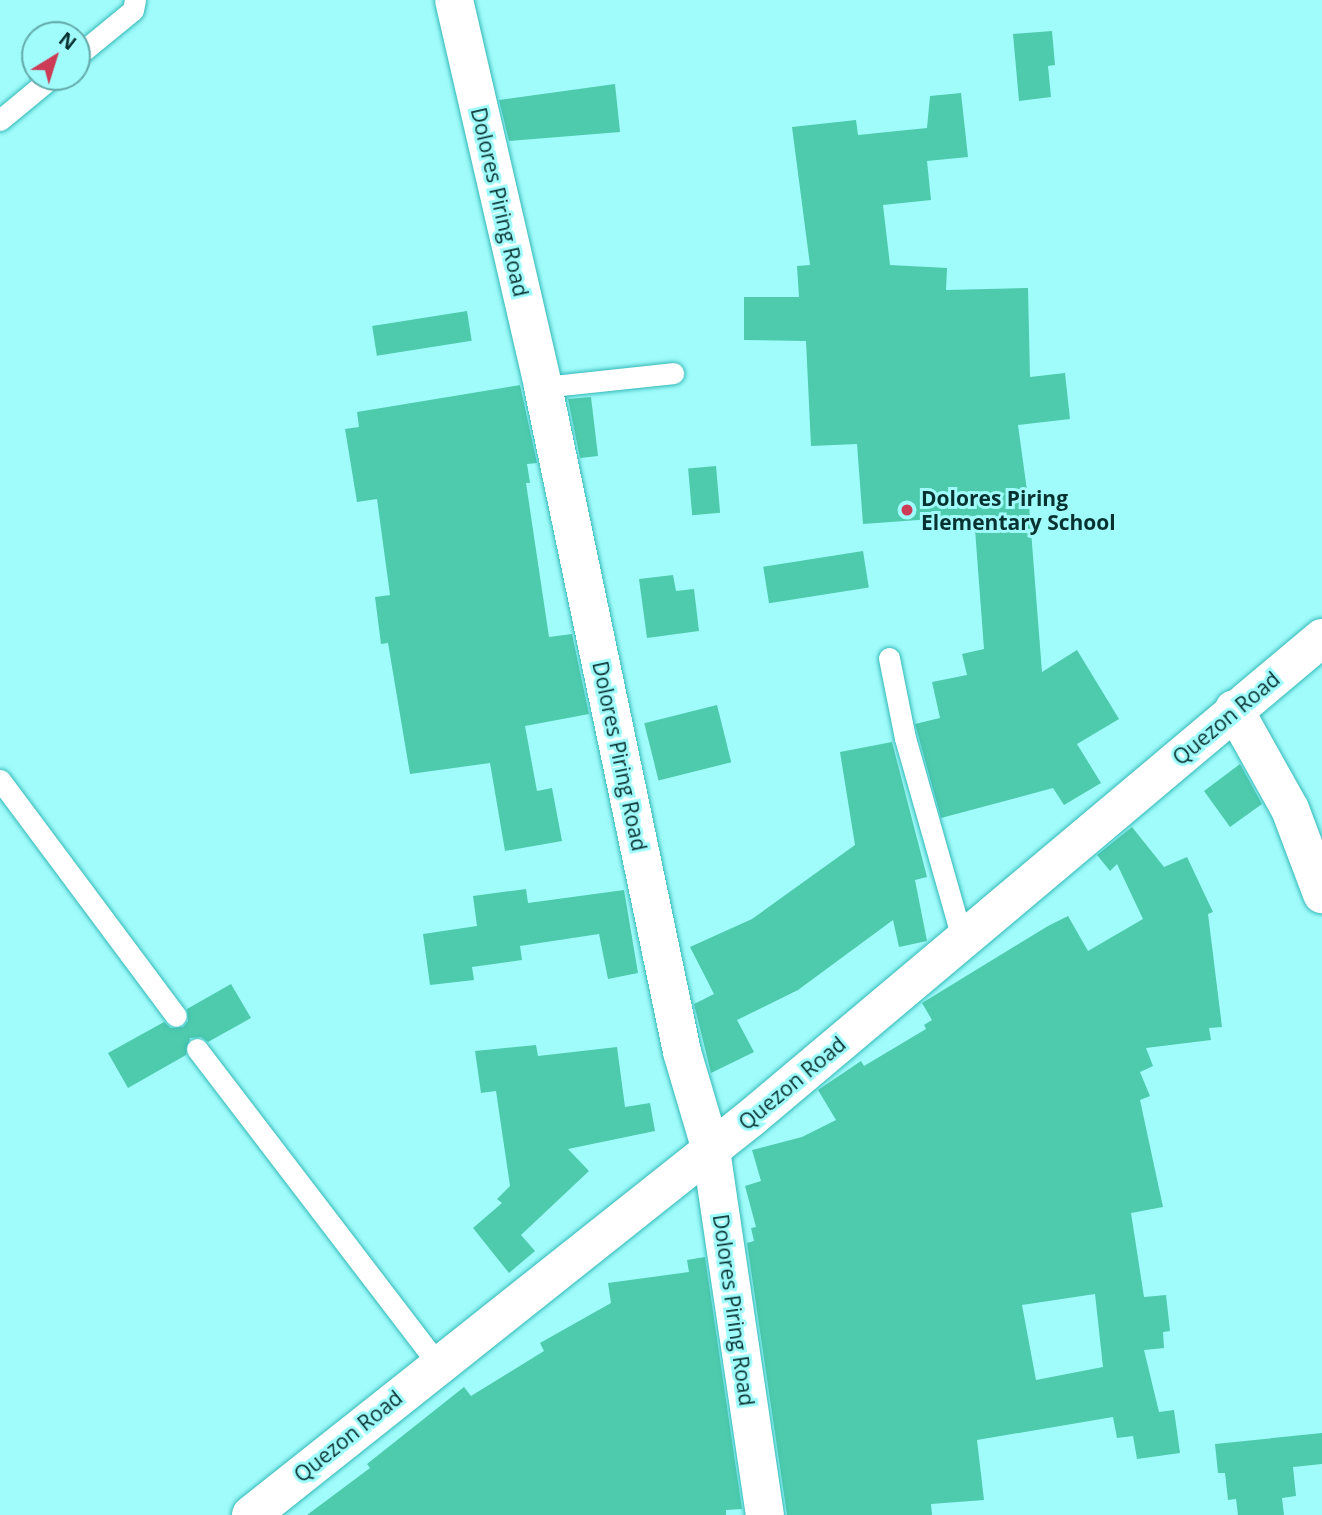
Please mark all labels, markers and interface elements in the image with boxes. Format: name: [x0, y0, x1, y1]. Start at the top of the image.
north arrow: [21, 21, 91, 91]
text: N: [54, 26, 82, 56]
street label: Dolores Piring Road: [466, 105, 534, 299]
place label: Dolores Piring Elementary School: [921, 485, 1116, 535]
marker: Dolores Piring Elementary School: [899, 502, 915, 518]
street label: Dolores Piring Road: [588, 659, 652, 853]
street label: Quezon Road: [1167, 666, 1285, 770]
street label: Quezon Road: [733, 1031, 851, 1135]
street label: Dolores Piring Road: [708, 1213, 760, 1407]
street label: Quezon Road: [289, 1385, 407, 1487]

